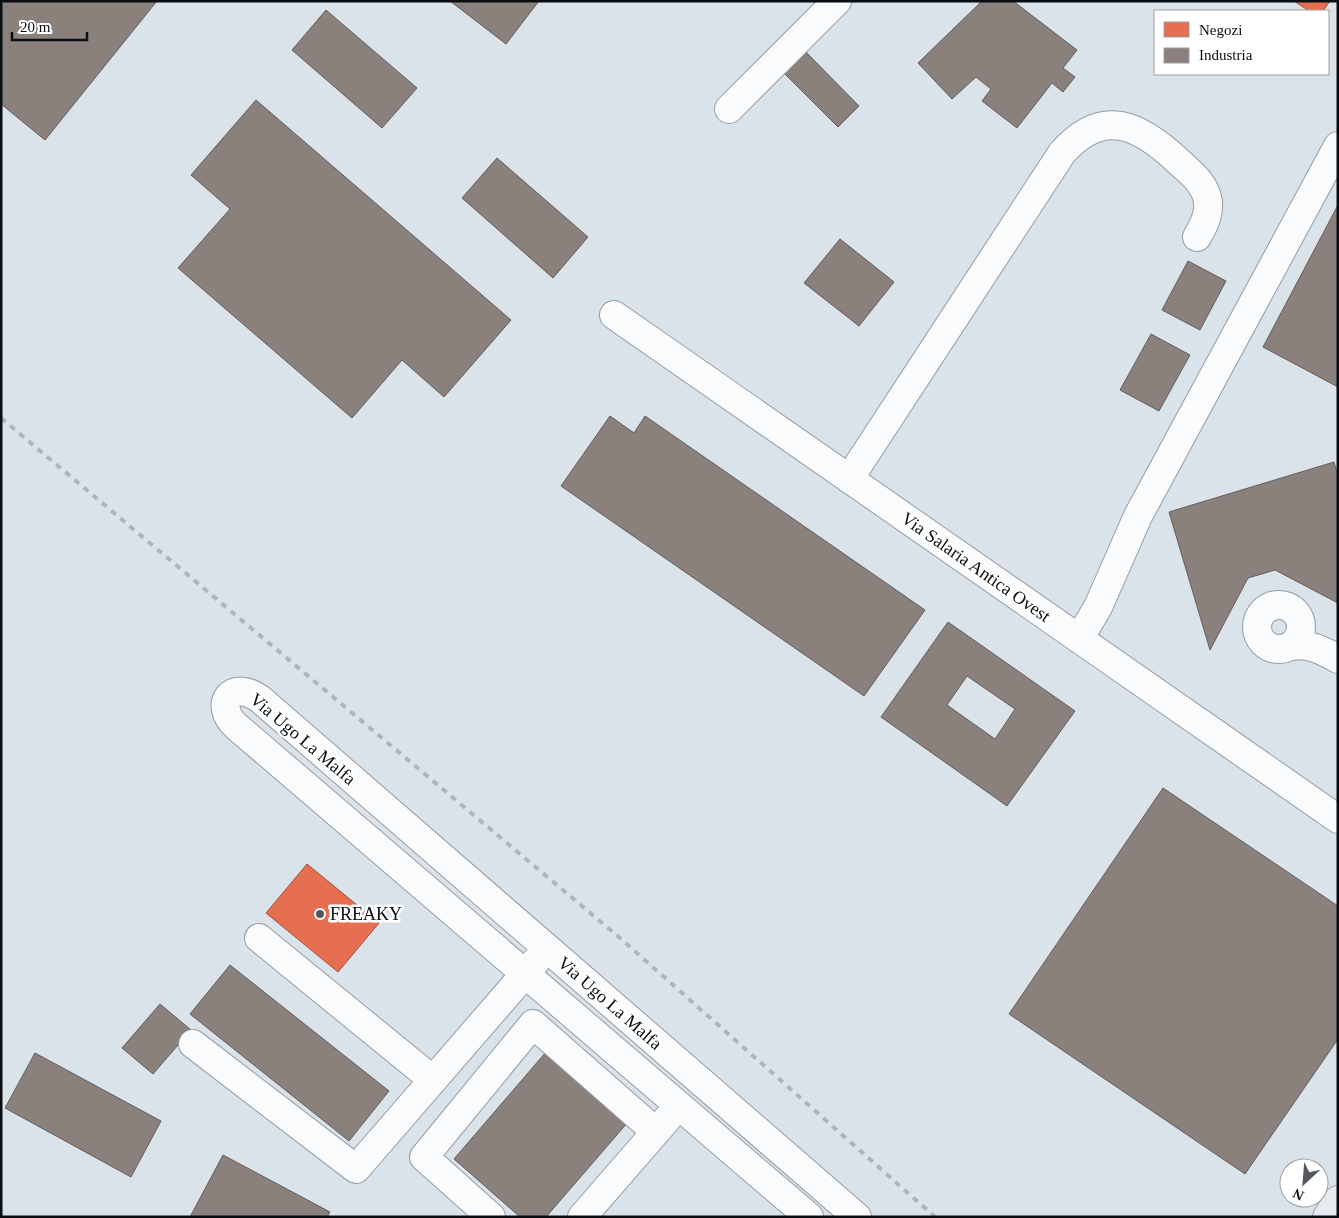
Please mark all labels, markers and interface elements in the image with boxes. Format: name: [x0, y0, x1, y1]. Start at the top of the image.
scale bar: [12, 10, 88, 42]
legend: [1154, 10, 1329, 75]
text: 20 m: [20, 19, 51, 35]
text: Negozi: [1199, 22, 1242, 38]
text: Industria: [1199, 47, 1253, 63]
street label: Via Salaria Antica Ovest: [898, 508, 1054, 626]
street label: Via Ugo La Malfa: [246, 689, 360, 789]
place label: FREAKY: [330, 904, 402, 924]
marker: FREAKY: [314, 908, 326, 920]
street label: Via Ugo La Malfa: [554, 952, 666, 1054]
north arrow: [1279, 1158, 1329, 1208]
text: N: [1291, 1185, 1306, 1203]

